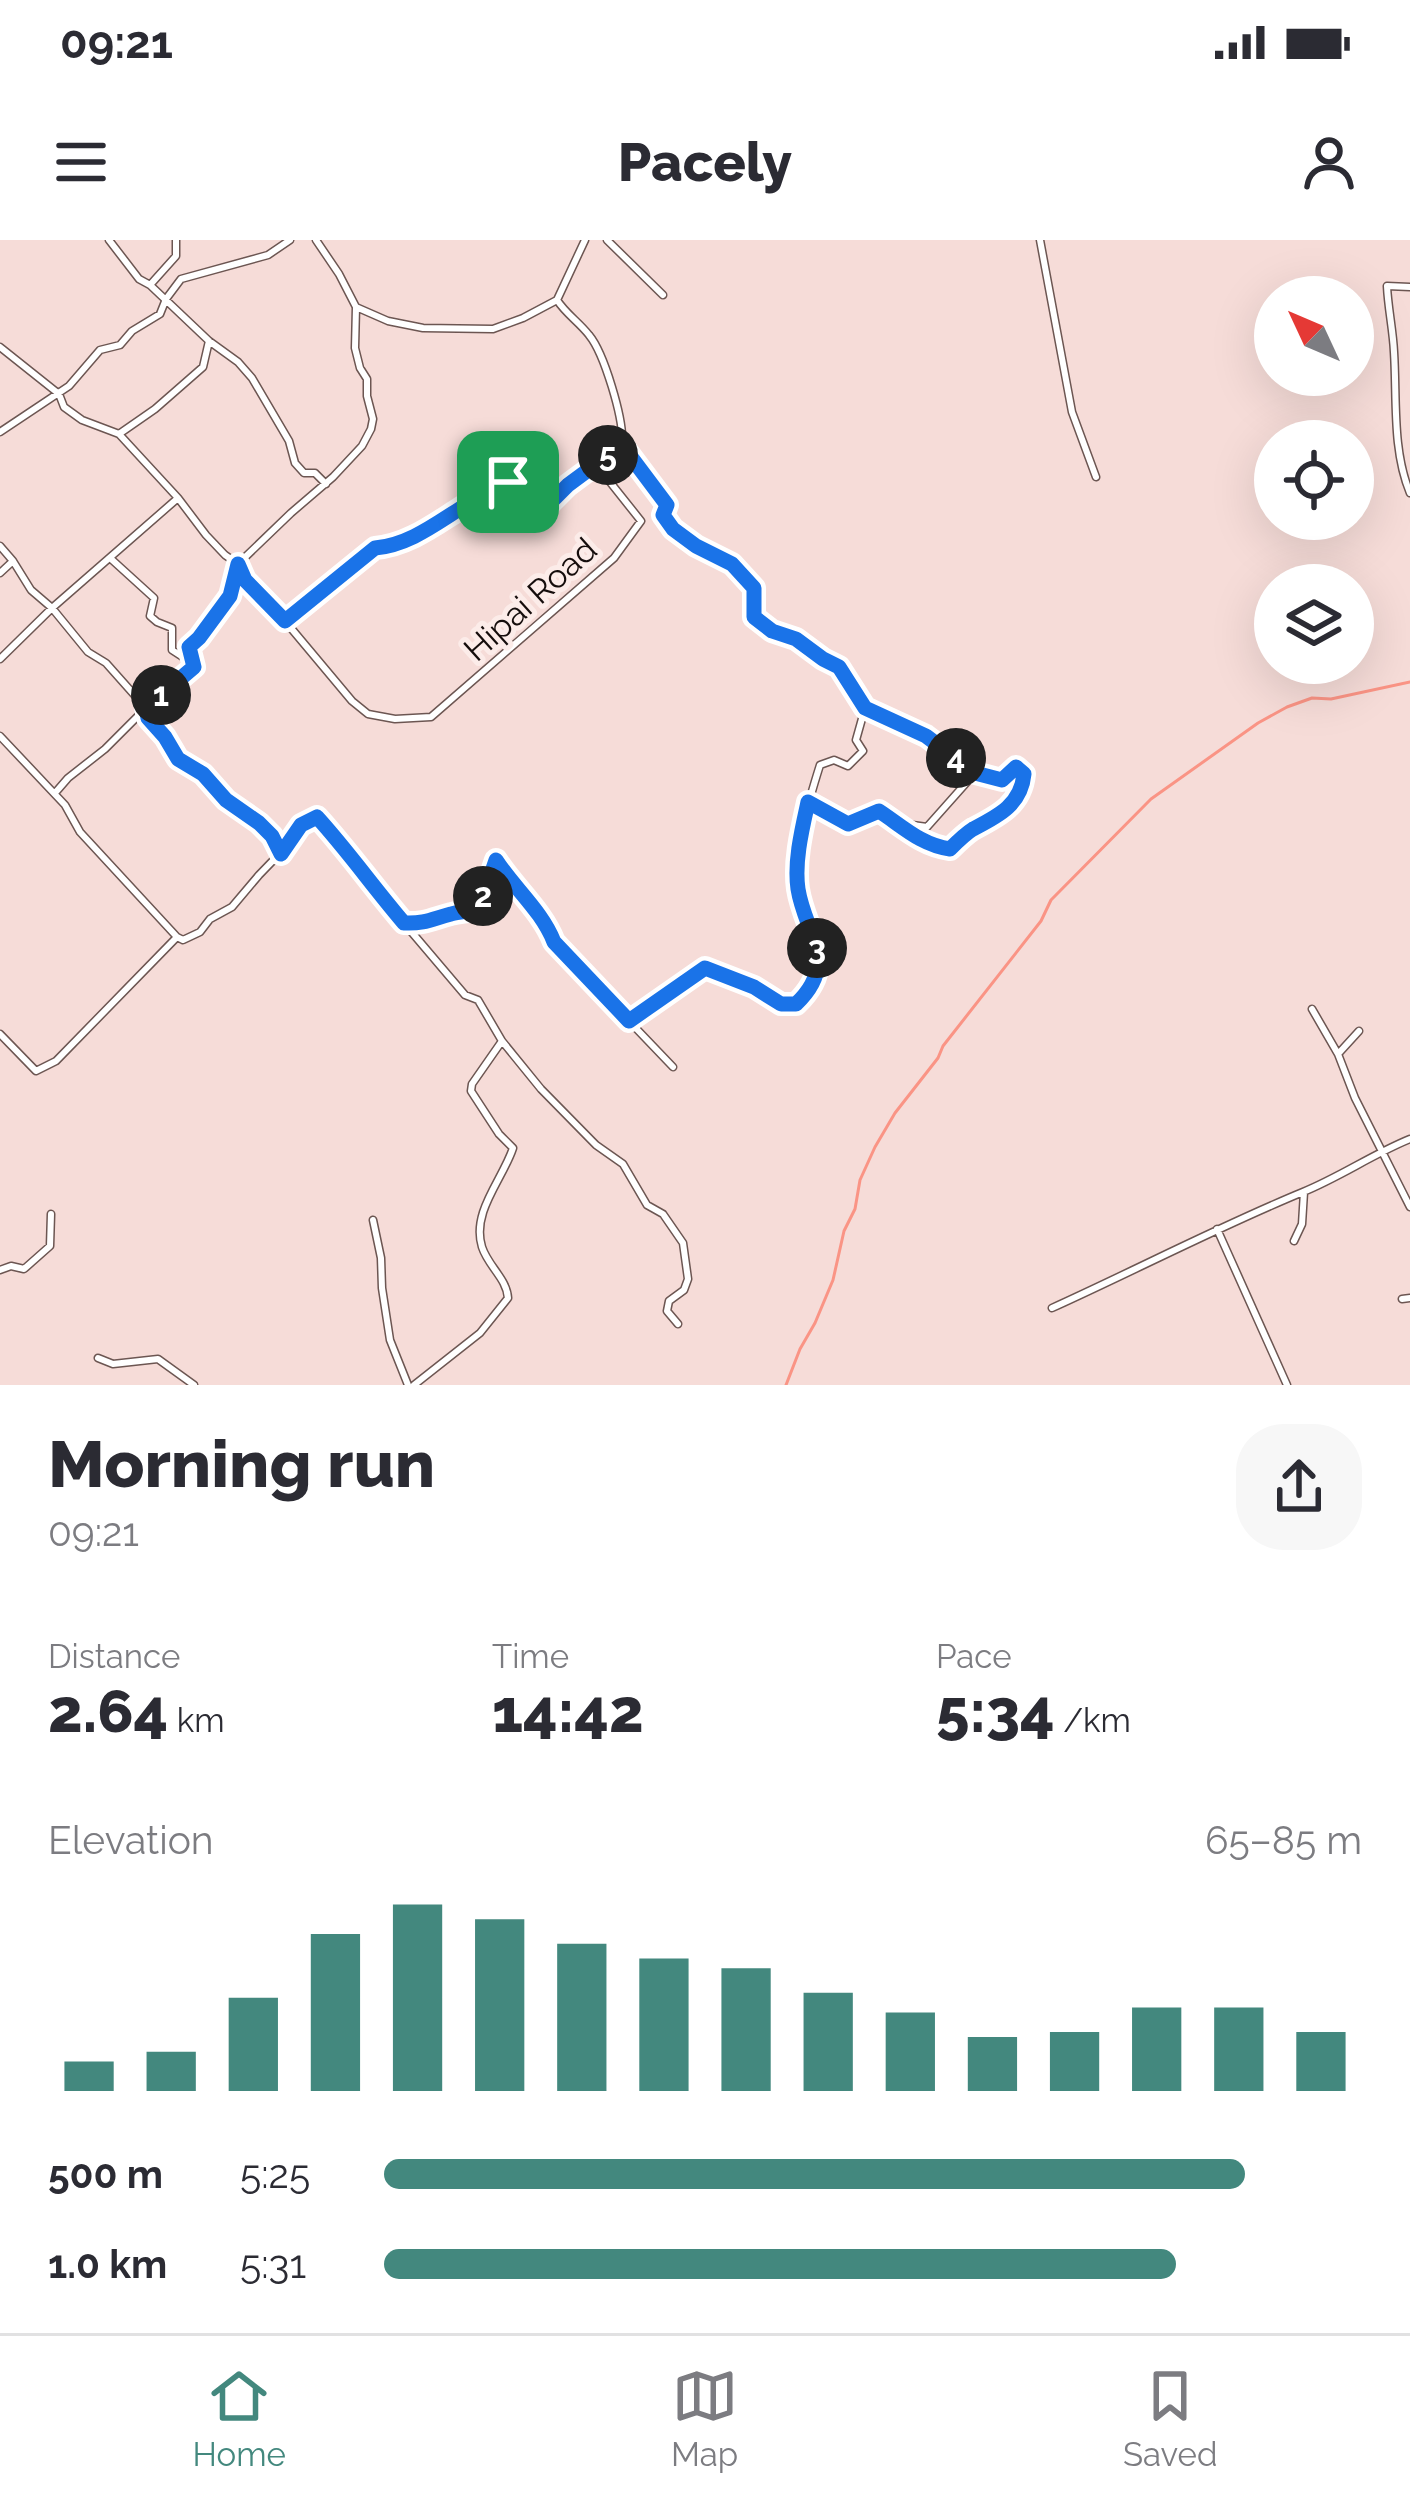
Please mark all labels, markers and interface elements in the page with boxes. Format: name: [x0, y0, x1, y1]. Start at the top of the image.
text: 09:21: [60, 16, 173, 69]
icon: menu: [48, 129, 114, 195]
icon: person: [1296, 129, 1362, 195]
text: Pacely: [618, 130, 792, 194]
north arrow: [1254, 276, 1374, 396]
map controls: [1254, 276, 1374, 684]
button: locate: [1254, 420, 1374, 540]
pin: 5: [578, 425, 638, 485]
pin: [457, 431, 559, 533]
text: 5: [599, 435, 617, 474]
icon: arrive: [475, 449, 541, 515]
street label: Hipai Road: [456, 530, 605, 669]
button: layers: [1254, 564, 1374, 684]
pin: 1: [131, 665, 191, 725]
text: 1: [153, 675, 169, 714]
pin: 4: [926, 728, 986, 788]
text: 4: [947, 738, 965, 777]
pin: 2: [453, 866, 513, 926]
text: 2: [474, 876, 492, 915]
pin: 3: [787, 918, 847, 978]
text: 3: [808, 928, 826, 967]
button: share: [1236, 1424, 1362, 1550]
text: Morning run: [48, 1425, 435, 1502]
text: 09:21: [48, 1509, 139, 1555]
text: Distance: [48, 1637, 180, 1676]
text: Time: [492, 1637, 569, 1676]
text: Pace: [936, 1637, 1012, 1676]
text: 2.64: [48, 1676, 168, 1746]
text: 14:42: [492, 1676, 644, 1746]
text: 5:34: [936, 1676, 1055, 1746]
text: km: [168, 1701, 225, 1740]
text: /km: [1055, 1701, 1131, 1740]
text: Elevation: [48, 1817, 214, 1863]
text: 65–85 m: [1205, 1817, 1362, 1863]
text: 500 m: [48, 2151, 163, 2197]
text: 5:25: [240, 2151, 310, 2197]
text: 1.0 km: [48, 2241, 167, 2287]
text: 5:31: [240, 2241, 306, 2287]
tab: Home: [193, 2363, 286, 2474]
tab: Map: [671, 2363, 738, 2474]
tab: Saved: [1123, 2363, 1217, 2474]

